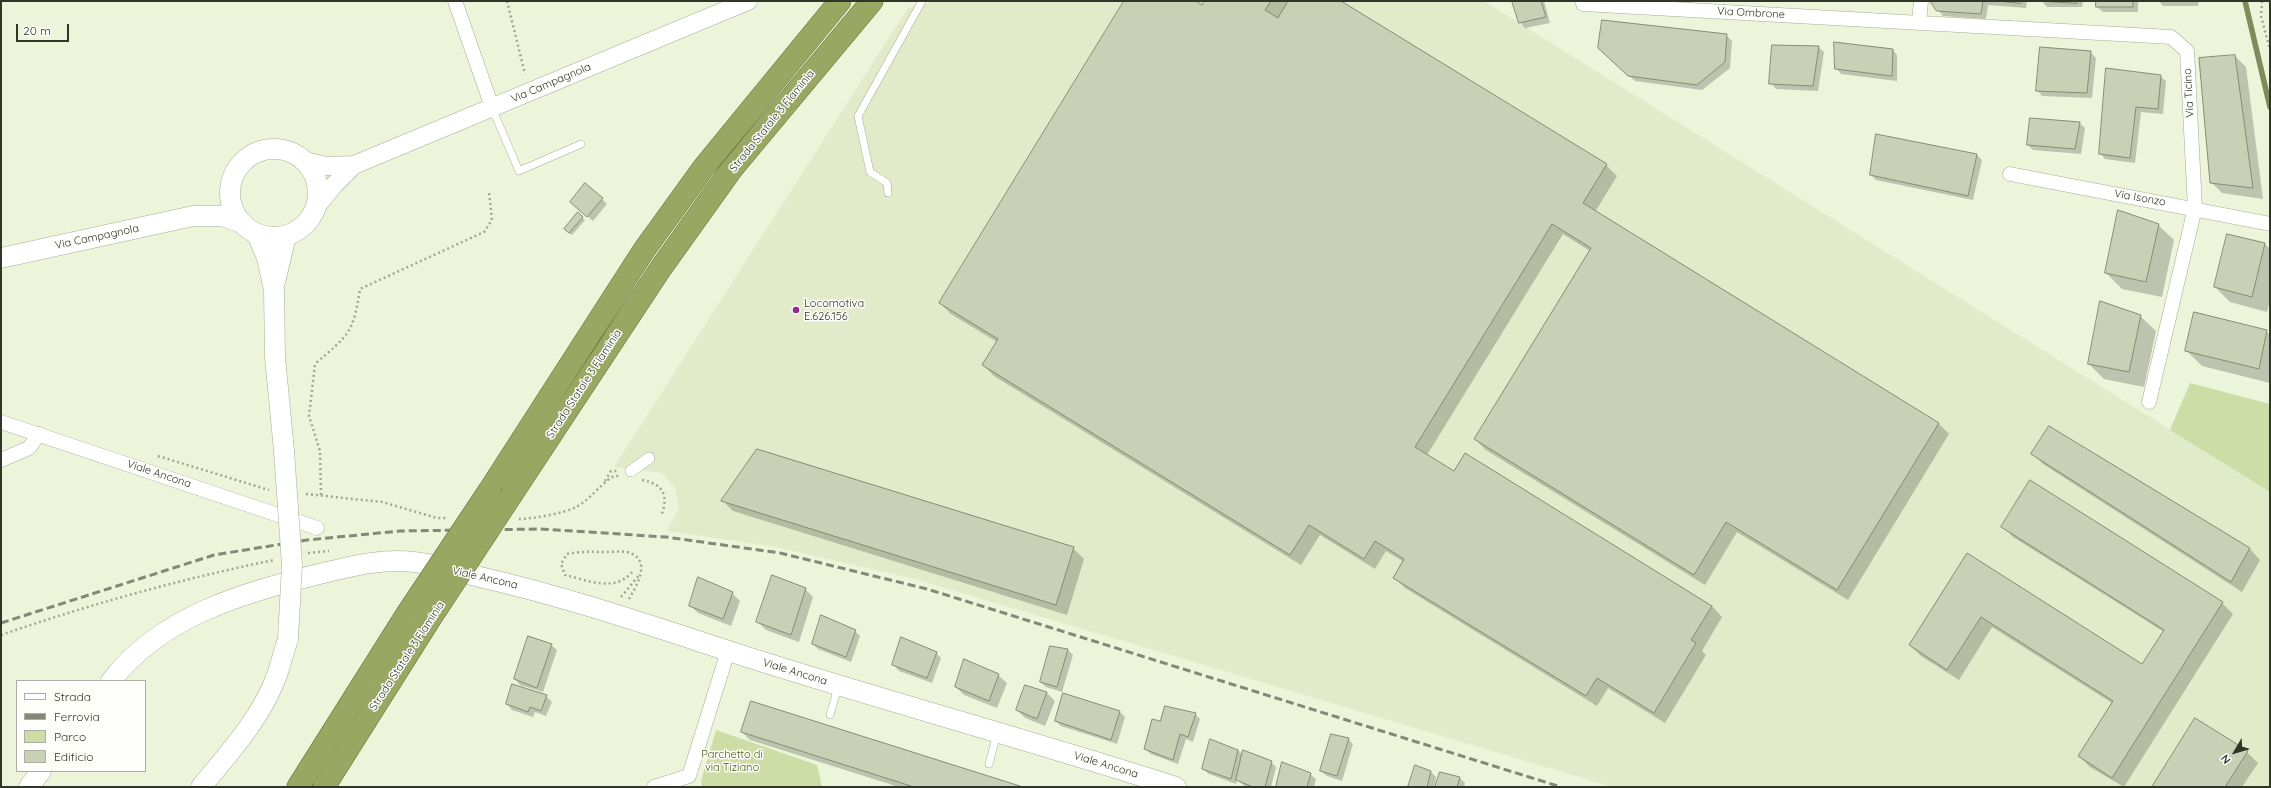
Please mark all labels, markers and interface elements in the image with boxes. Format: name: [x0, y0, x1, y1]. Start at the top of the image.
street label: Via Ombrone: [1717, 5, 1785, 21]
scale bar: [18, 16, 71, 42]
text: 20 m: [23, 23, 51, 38]
street label: Via Campagnola: [509, 60, 593, 106]
street label: Strada Statale 3 Flaminia: [727, 67, 817, 175]
street label: Via Ticino: [2181, 68, 2197, 118]
street label: Via Isonzo: [2113, 187, 2167, 209]
street label: Via Campagnola: [54, 222, 140, 252]
place label: Locomotiva E.626.156: [804, 297, 864, 323]
marker: Locomotiva E.626.156: [791, 305, 801, 315]
street label: Strada Statale 3 Flaminia: [544, 327, 624, 441]
street label: Viale Ancona: [125, 457, 193, 491]
street label: Viale Ancona: [451, 564, 519, 592]
street label: Strada Statale 3 Flaminia: [367, 599, 447, 713]
street label: Viale Ancona: [761, 656, 829, 688]
legend: [16, 680, 146, 772]
text: Strada: [54, 689, 91, 704]
text: Ferrovia: [54, 709, 100, 724]
text: Parco: [54, 729, 86, 744]
north arrow: [2215, 732, 2255, 772]
park label: Parchetto di via Tiziano: [701, 748, 763, 774]
text: Edificio: [54, 749, 94, 764]
street label: Viale Ancona: [1072, 749, 1140, 781]
text: N: [2218, 752, 2234, 767]

